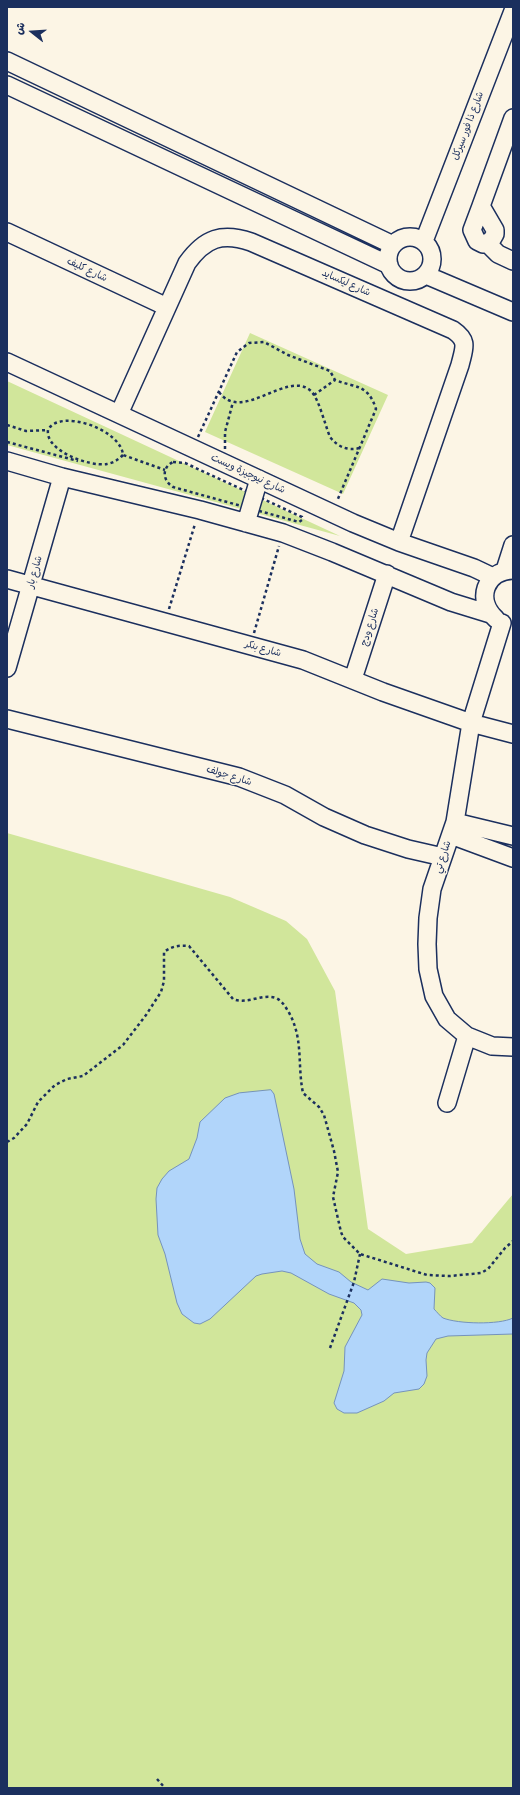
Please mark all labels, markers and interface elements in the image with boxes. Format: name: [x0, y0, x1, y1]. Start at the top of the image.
north arrow: [12, 12, 52, 52]
text: ش: [12, 21, 28, 36]
street label: شارع ذا فور سيركل: [449, 90, 487, 162]
street label: شارع كليف: [65, 255, 109, 285]
street label: شارع ليكسايد: [320, 267, 372, 299]
street label: شارع نيوجيزة ويست: [209, 451, 287, 497]
street label: شارع بار: [25, 554, 45, 590]
street label: شارع ودج: [358, 606, 382, 648]
street label: شارع بنكر: [244, 638, 282, 660]
street label: شارع جولف: [205, 763, 253, 789]
street label: شارع تي: [432, 839, 454, 875]

